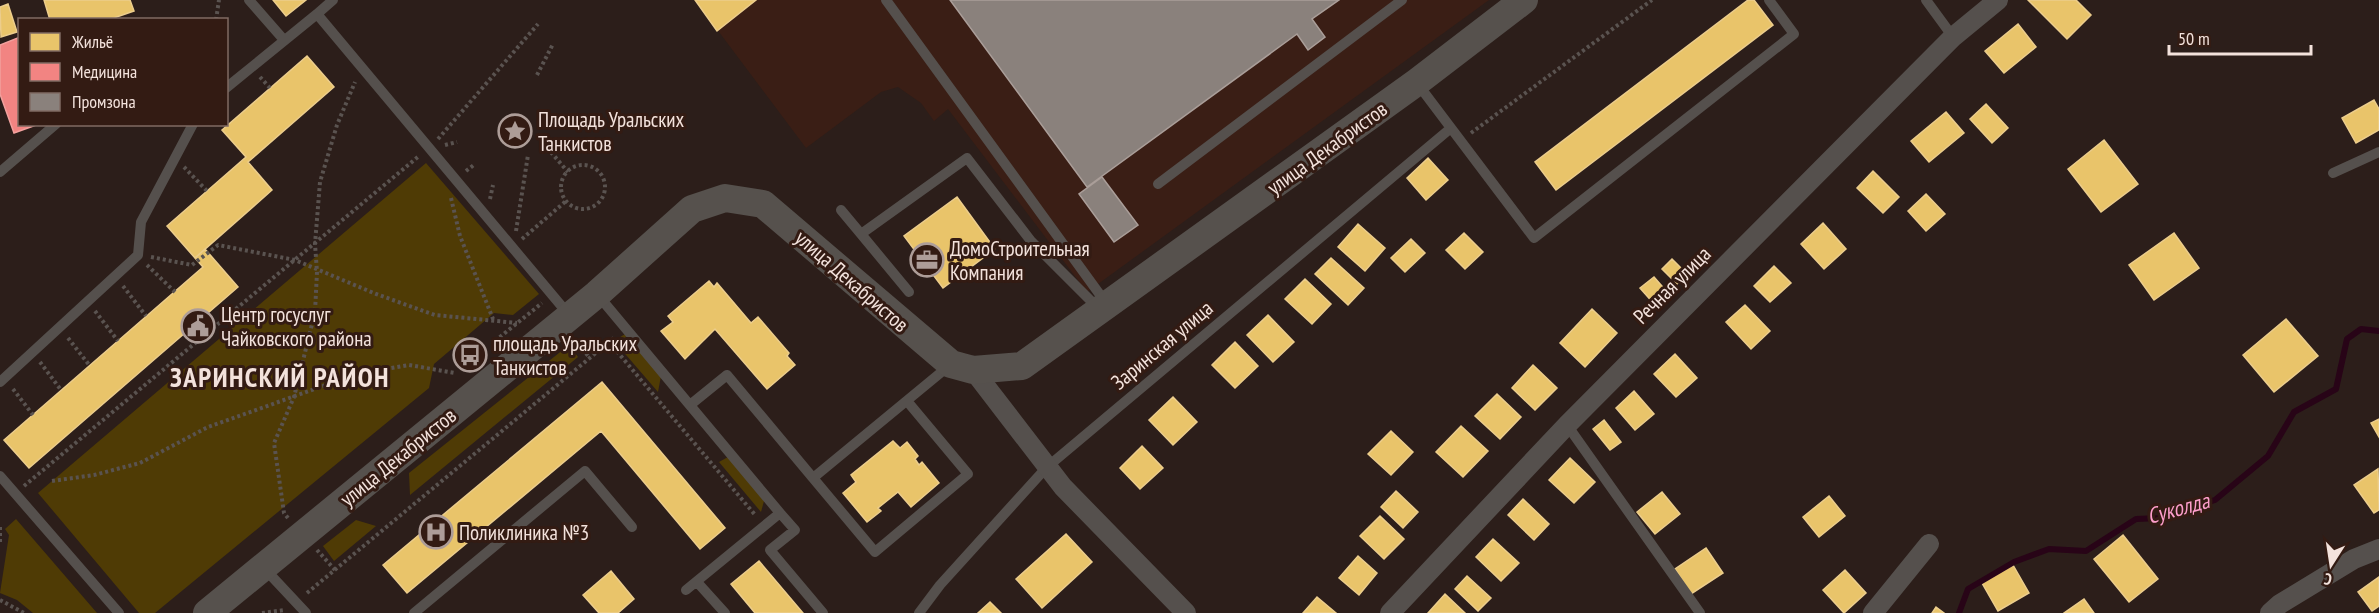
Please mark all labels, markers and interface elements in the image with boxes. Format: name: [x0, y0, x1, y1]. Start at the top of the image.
legend: [18, 18, 228, 126]
scale bar: [2169, 18, 2312, 56]
text: 50 m: [2178, 27, 2210, 50]
text: Жильё: [71, 30, 113, 53]
text: Медицина: [72, 60, 137, 83]
text: Промзона: [72, 90, 136, 113]
street label: улица Декабристов: [1262, 95, 1392, 201]
place label: Площадь Уральских Танкистов: [538, 106, 685, 157]
place icon: Площадь Уральских Танкистов: [497, 113, 533, 149]
street label: улица Декабристов: [790, 224, 914, 338]
place label: ДомоСтроительная Компания: [950, 235, 1090, 286]
street label: Речная улица: [1627, 240, 1717, 330]
office icon: ДомоСтроительная Компания: [909, 242, 945, 278]
street label: Заринская улица: [1106, 295, 1218, 395]
place label: Центр госуслуг Чайковского района: [221, 301, 372, 352]
public building icon: Центр госуслуг Чайковского района: [180, 308, 216, 344]
place label: площадь Уральских Танкистов: [493, 330, 638, 381]
bus stop icon: площадь Уральских Танкистов: [452, 337, 488, 373]
district label: ЗАРИНСКИЙ РАЙОН: [170, 360, 390, 394]
street label: улица Декабристов: [334, 402, 462, 512]
water label: Суколда: [2144, 486, 2213, 530]
hospital icon: Поликлиника №3: [418, 514, 454, 550]
place label: Поликлиника №3: [459, 519, 589, 546]
north arrow: [2301, 535, 2361, 595]
text: С: [2322, 569, 2334, 590]

